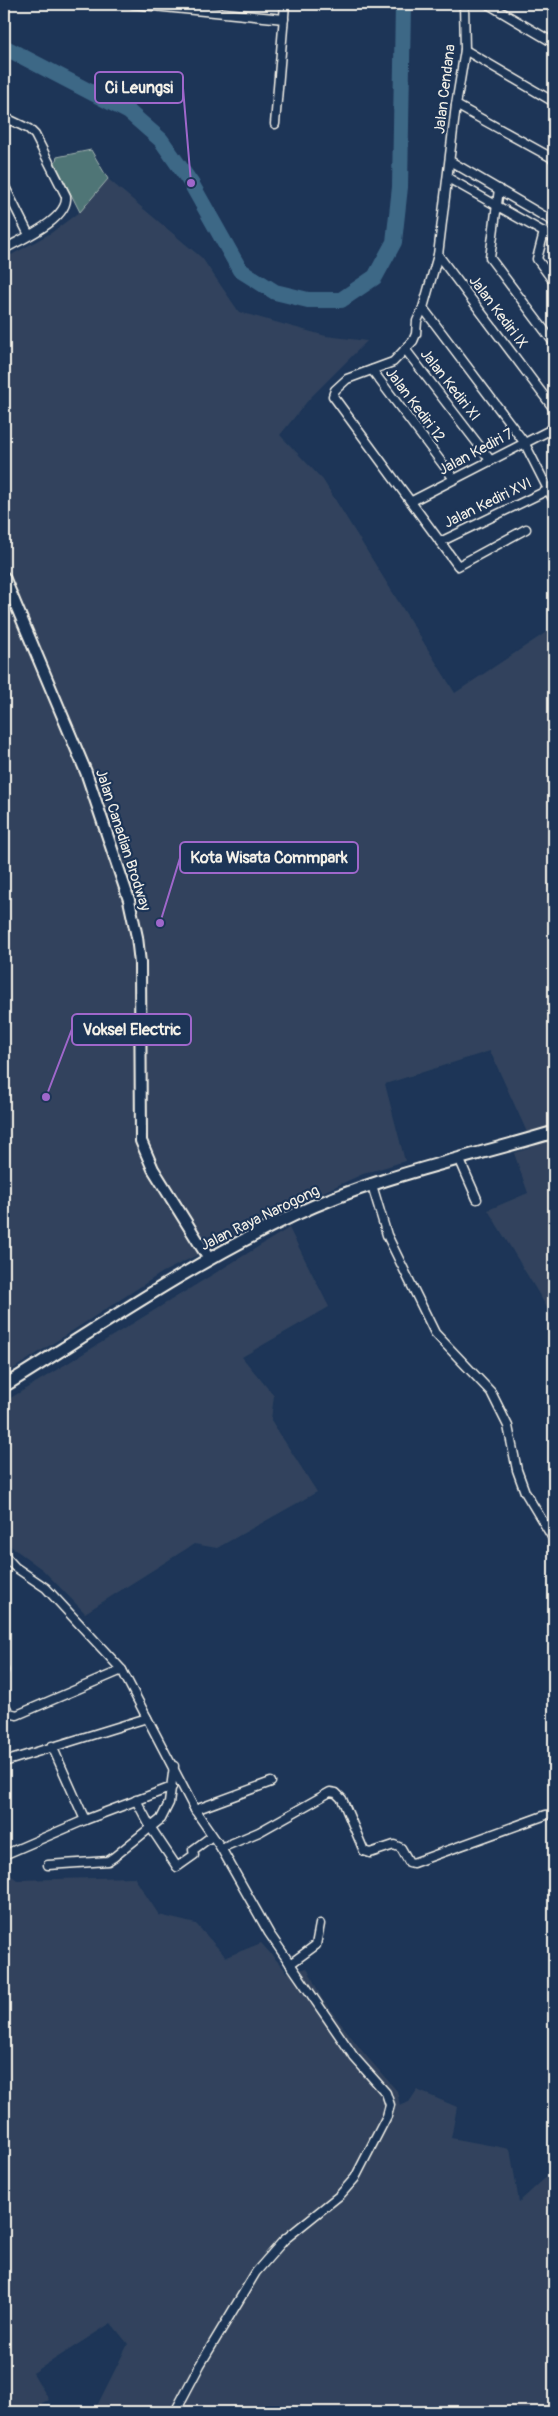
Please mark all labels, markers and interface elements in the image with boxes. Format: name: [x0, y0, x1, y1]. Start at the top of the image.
street label: Jalan Cendana: [430, 43, 460, 135]
callout: Ci Leungsi: [95, 72, 183, 103]
text: Ci Leungsi: [105, 78, 173, 98]
street label: Jalan Kediri IX: [464, 272, 532, 352]
street label: Jalan Kediri XI: [416, 345, 484, 425]
street label: Jalan Kediri 12: [381, 364, 449, 446]
street label: Jalan Kediri 7: [435, 424, 517, 480]
street label: Jalan Kediri XVI: [441, 474, 535, 532]
street label: Jalan Canadian Brodway: [91, 767, 155, 914]
callout: Kota Wisata Commpark: [180, 842, 358, 873]
text: Kota Wisata Commpark: [190, 848, 348, 868]
callout: Voksel Electric: [72, 1014, 191, 1045]
text: Voksel Electric: [83, 1020, 181, 1040]
street label: Jalan Raya Narogong: [197, 1181, 323, 1255]

